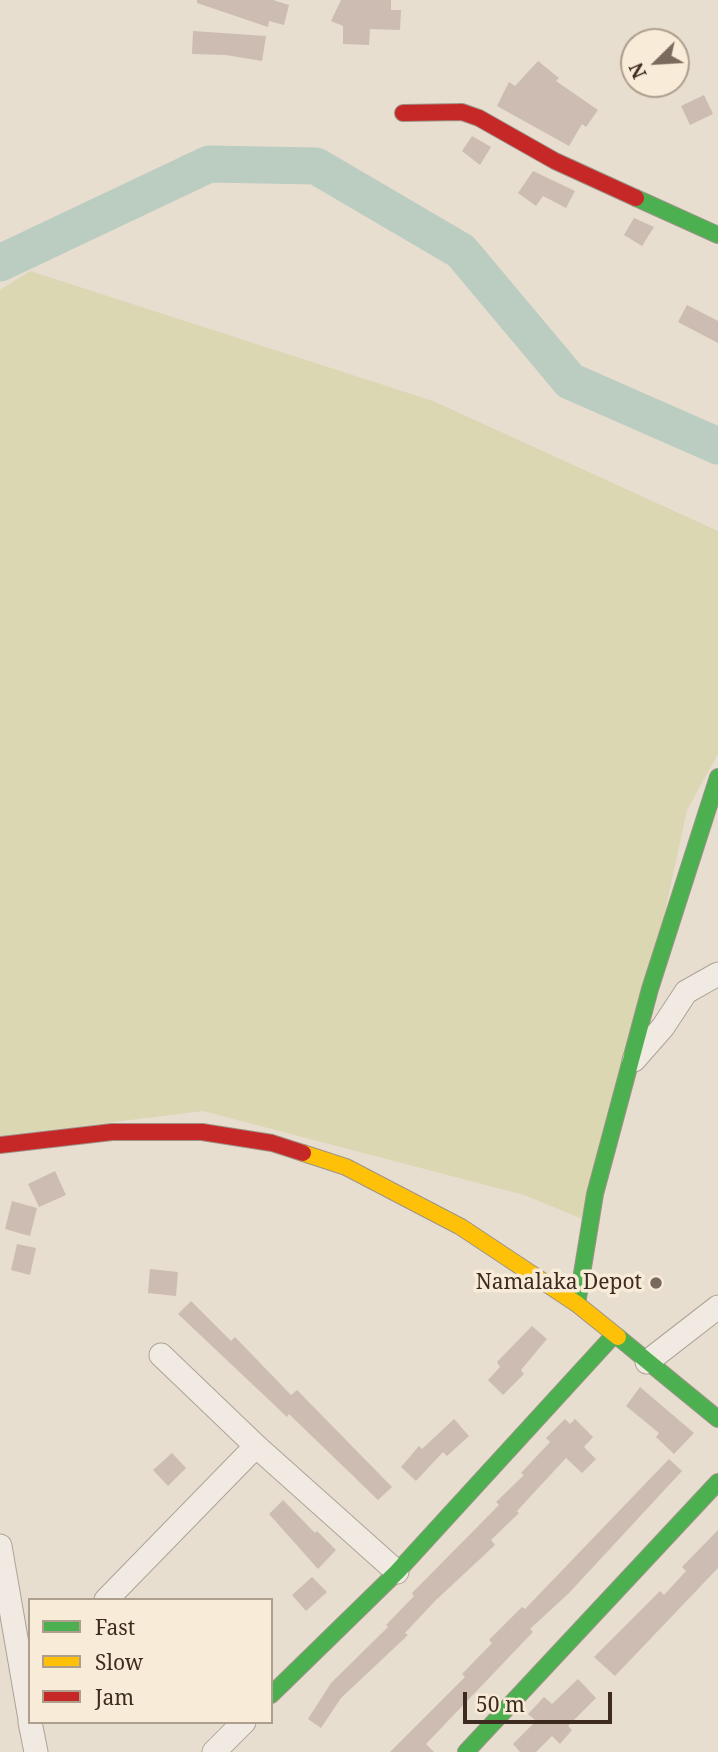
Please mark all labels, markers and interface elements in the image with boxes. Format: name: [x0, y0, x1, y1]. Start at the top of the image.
north arrow: [620, 28, 690, 98]
text: N: [623, 59, 653, 83]
place label: Namalaka Depot: [476, 1270, 642, 1296]
marker: Namalaka Depot: [648, 1275, 664, 1291]
legend: [28, 1598, 273, 1724]
text: Fast: [95, 1613, 135, 1641]
text: Slow: [95, 1648, 143, 1676]
scale bar: [466, 1678, 615, 1722]
text: Jam: [95, 1683, 134, 1711]
text: 50 m: [476, 1690, 525, 1718]

